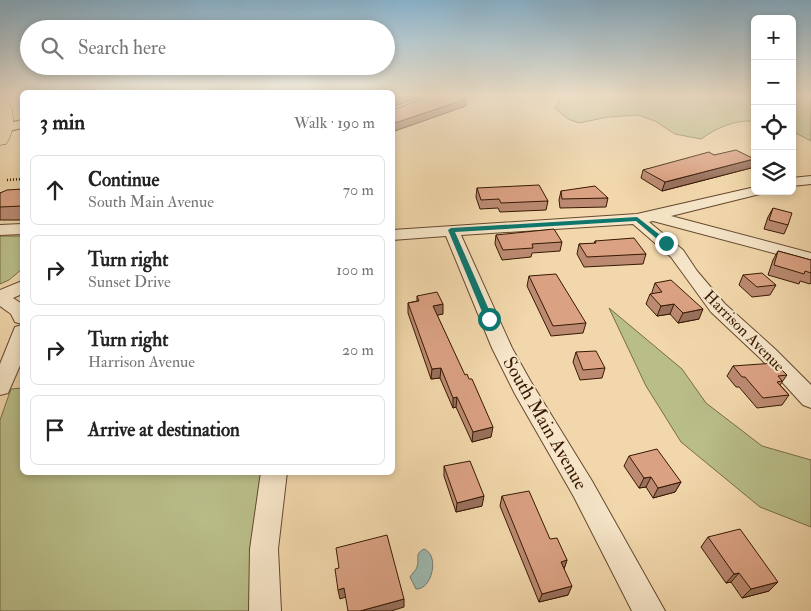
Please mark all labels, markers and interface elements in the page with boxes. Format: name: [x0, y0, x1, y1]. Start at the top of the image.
map controls: [751, 15, 796, 195]
button: +: [751, 15, 796, 60]
search box: [20, 20, 395, 75]
icon: search: [38, 34, 66, 62]
text: Search here: [78, 36, 166, 60]
button: −: [751, 60, 796, 105]
button: locate: [751, 105, 796, 150]
text: 3 min: [40, 109, 85, 136]
text: Walk · 190 m: [294, 113, 375, 133]
button: layers: [751, 150, 796, 195]
text: Continue: [88, 168, 159, 192]
icon: ahead: [41, 176, 69, 204]
text: 70 m: [343, 180, 374, 200]
text: South Main Avenue: [88, 192, 214, 212]
route end: [655, 232, 678, 255]
text: Turn right: [88, 248, 168, 272]
icon: right: [41, 256, 69, 284]
text: 100 m: [336, 260, 374, 280]
text: Sunset Drive: [88, 272, 171, 292]
street label: Harrison Avenue: [699, 286, 789, 376]
route start: [478, 308, 501, 331]
text: Turn right: [88, 328, 168, 352]
icon: right: [41, 336, 69, 364]
text: 20 m: [342, 340, 374, 360]
text: Harrison Avenue: [88, 352, 195, 372]
street label: South Main Avenue: [497, 352, 593, 494]
icon: arrive: [41, 416, 69, 444]
text: Arrive at destination: [88, 418, 240, 442]

